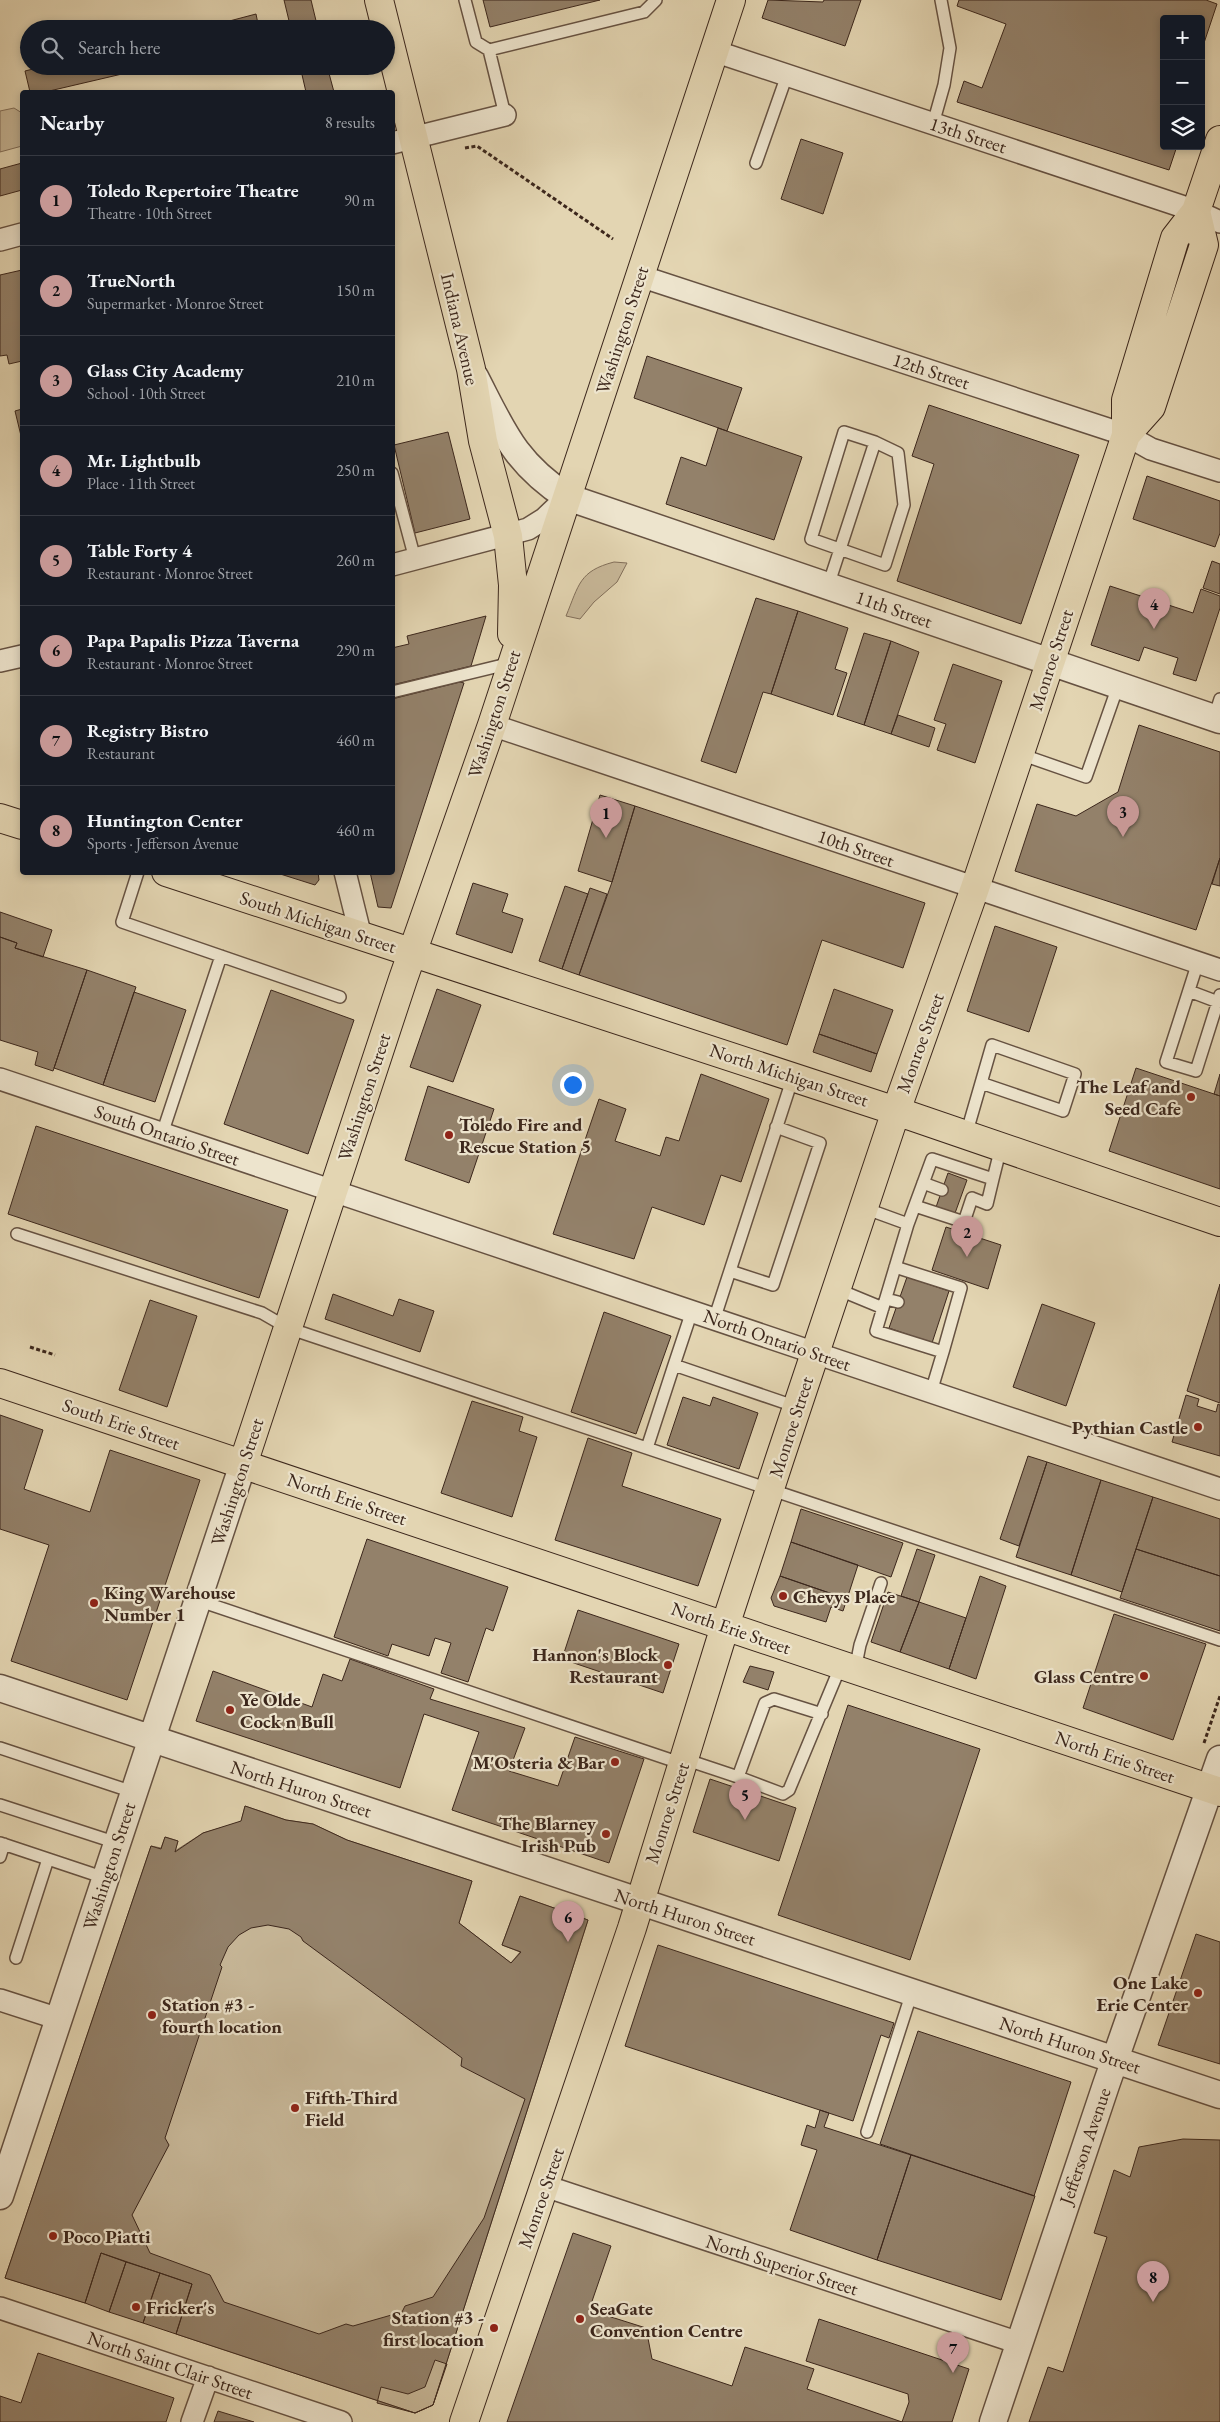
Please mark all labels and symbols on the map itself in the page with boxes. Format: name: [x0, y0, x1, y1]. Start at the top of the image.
street label: 13th Street: [926, 111, 1010, 159]
street label: Washington Street: [590, 263, 654, 397]
street label: Indiana Avenue: [435, 271, 485, 387]
street label: 12th Street: [889, 347, 973, 395]
street label: 11th Street: [852, 584, 936, 634]
pin: 4: [1138, 588, 1170, 629]
street label: Monroe Street: [1023, 606, 1079, 714]
street label: Washington Street: [462, 647, 526, 781]
pin: 3: [1107, 796, 1139, 837]
pin: 1: [590, 797, 622, 838]
street label: 10th Street: [814, 823, 898, 873]
street label: South Michigan Street: [237, 885, 399, 959]
street label: Monroe Street: [890, 989, 950, 1097]
street label: Washington Street: [332, 1030, 396, 1164]
street label: North Michigan Street: [706, 1038, 872, 1113]
your location: [560, 1072, 586, 1098]
place label: The Leaf and Seed Cafe: [1076, 1074, 1181, 1121]
marker: The Leaf and Seed Cafe: [1185, 1091, 1197, 1103]
street label: South Ontario Street: [91, 1098, 243, 1172]
place label: Toledo Fire and Rescue Station 5: [459, 1112, 591, 1159]
marker: Toledo Fire and Rescue Station 5: [443, 1129, 455, 1141]
pin: 2: [951, 1216, 983, 1257]
street label: North Ontario Street: [700, 1303, 854, 1377]
street label: Monroe Street: [763, 1373, 819, 1481]
street label: South Erie Street: [59, 1392, 183, 1456]
street label: Washington Street: [205, 1415, 269, 1549]
place label: Pythian Castle: [1072, 1415, 1188, 1440]
marker: Pythian Castle: [1192, 1421, 1204, 1433]
street label: North Erie Street: [284, 1467, 410, 1531]
place label: King Warehouse Number 1: [104, 1580, 236, 1627]
place label: Chevys Place: [793, 1584, 895, 1609]
marker: Chevys Place: [777, 1590, 789, 1602]
street label: North Erie Street: [668, 1596, 794, 1660]
marker: King Warehouse Number 1: [88, 1597, 100, 1609]
place label: Hannon's Block Restaurant: [532, 1642, 659, 1689]
marker: Hannon's Block Restaurant: [662, 1659, 674, 1671]
place label: Glass Centre: [1034, 1664, 1134, 1689]
marker: Glass Centre: [1138, 1670, 1150, 1682]
place label: Ye Olde Cock n Bull: [240, 1687, 335, 1734]
marker: Ye Olde Cock n Bull: [224, 1704, 236, 1716]
street label: North Erie Street: [1052, 1725, 1178, 1789]
place label: M'Osteria & Bar: [473, 1750, 605, 1775]
street label: North Huron Street: [227, 1754, 375, 1824]
marker: M'Osteria & Bar: [609, 1756, 621, 1768]
street label: Monroe Street: [639, 1759, 695, 1867]
pin: 5: [729, 1779, 761, 1820]
street label: Washington Street: [77, 1799, 141, 1933]
place label: The Blarney Irish Pub: [498, 1811, 597, 1858]
marker: The Blarney Irish Pub: [600, 1828, 612, 1840]
street label: North Huron Street: [611, 1882, 759, 1952]
pin: 6: [552, 1901, 584, 1942]
place label: One Lake Erie Center: [1096, 1970, 1188, 2017]
marker: One Lake Erie Center: [1192, 1987, 1204, 1999]
place label: Station #3 - fourth location: [162, 1992, 282, 2039]
marker: Station #3 - fourth location: [146, 2009, 158, 2021]
street label: North Huron Street: [996, 2010, 1144, 2080]
street label: Jefferson Avenue: [1053, 2084, 1117, 2210]
place label: Fifth-Third Field: [305, 2085, 398, 2132]
marker: Fifth-Third Field: [289, 2102, 301, 2114]
street label: Monroe Street: [512, 2144, 570, 2252]
place label: Poco Piatti: [63, 2224, 151, 2249]
street label: North Superior Street: [703, 2229, 861, 2301]
marker: Poco Piatti: [47, 2230, 59, 2242]
pin: 8: [1137, 2261, 1169, 2302]
place label: Fricker's: [146, 2295, 215, 2320]
place label: SeaGate Convention Centre: [590, 2296, 743, 2343]
marker: Fricker's: [130, 2301, 142, 2313]
place label: Station #3 - first location: [383, 2305, 484, 2352]
marker: SeaGate Convention Centre: [574, 2313, 586, 2325]
marker: Station #3 - first location: [488, 2322, 500, 2334]
street label: North Saint Clair Street: [84, 2325, 256, 2405]
pin: 7: [937, 2332, 969, 2373]

